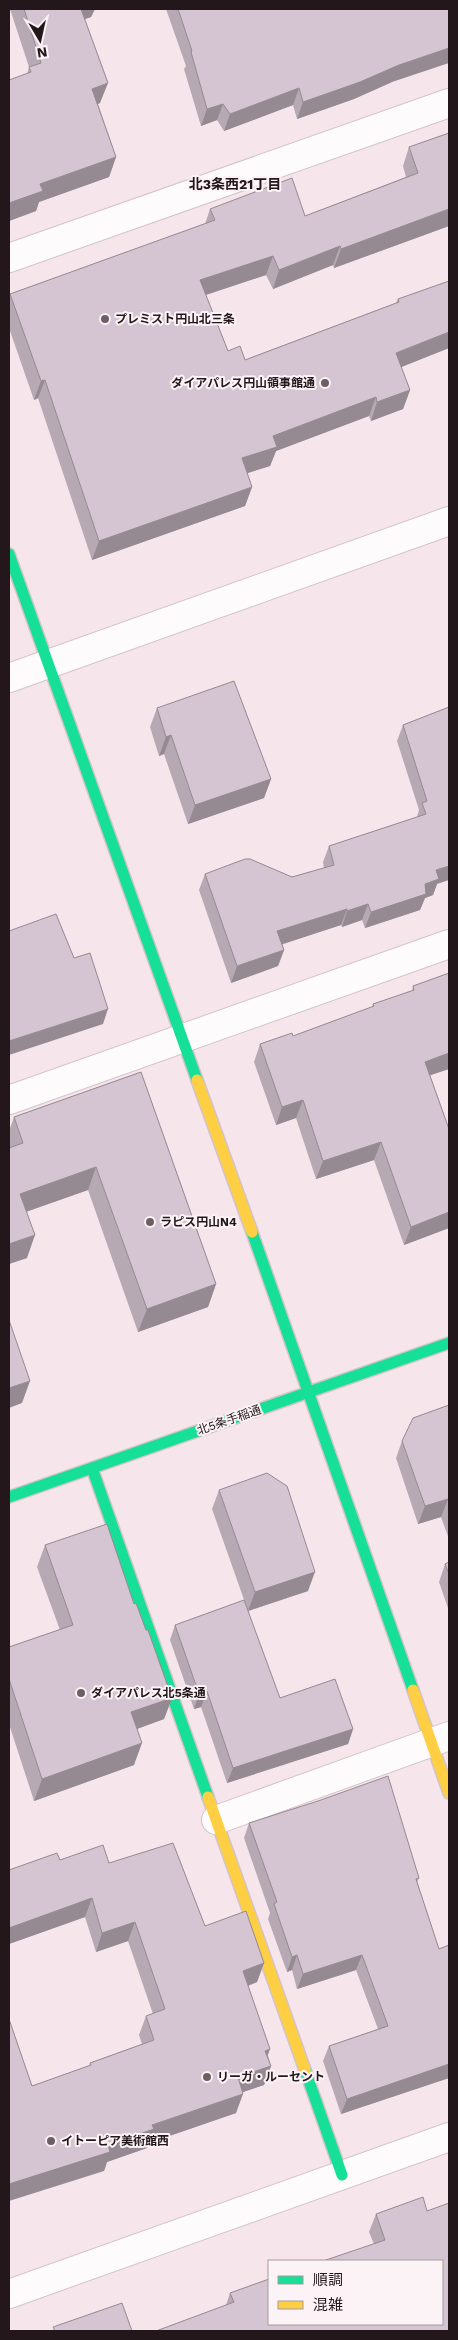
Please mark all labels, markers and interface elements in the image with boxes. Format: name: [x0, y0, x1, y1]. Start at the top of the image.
north arrow: [15, 15, 65, 65]
text: N: [36, 44, 48, 62]
district label: 北3条西21丁目: [189, 176, 281, 192]
place label: プレミスト円山北三条: [115, 312, 235, 326]
marker: プレミスト円山北三条: [99, 313, 111, 325]
place label: ダイアパレス円山領事館通: [171, 376, 315, 390]
marker: ダイアパレス円山領事館通: [319, 377, 331, 389]
place label: ラピス円山N4: [160, 1215, 237, 1229]
marker: ラピス円山N4: [144, 1216, 156, 1228]
street label: 北5条手稲通: [195, 1402, 263, 1438]
place label: ダイアパレス北5条通: [91, 1686, 206, 1700]
marker: ダイアパレス北5条通: [75, 1687, 87, 1699]
place label: リーガ・ルーセント: [217, 2070, 325, 2084]
marker: リーガ・ルーセント: [201, 2071, 213, 2083]
place label: イトーピア美術館西: [61, 2134, 169, 2148]
marker: イトーピア美術館西: [45, 2135, 57, 2147]
legend: [268, 2260, 443, 2325]
text: 順調: [313, 2271, 343, 2289]
text: 混雑: [313, 2296, 343, 2314]

